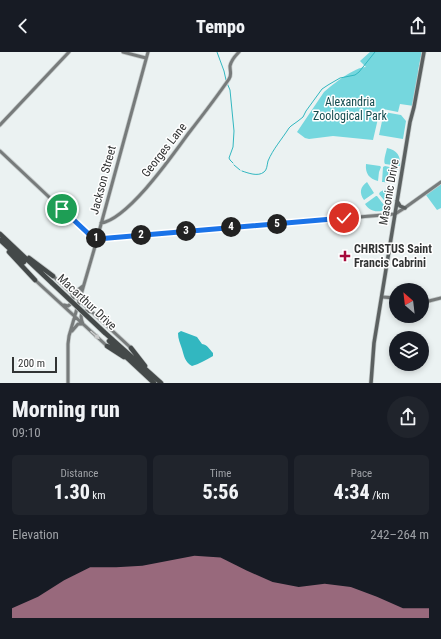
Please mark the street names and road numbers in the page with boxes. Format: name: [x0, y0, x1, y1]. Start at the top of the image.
street label: Georges Lane: [138, 120, 190, 180]
street label: Jackson Street: [87, 144, 119, 216]
street label: Masonic Drive: [376, 157, 402, 226]
street label: Macarthur Drive: [55, 271, 120, 333]

